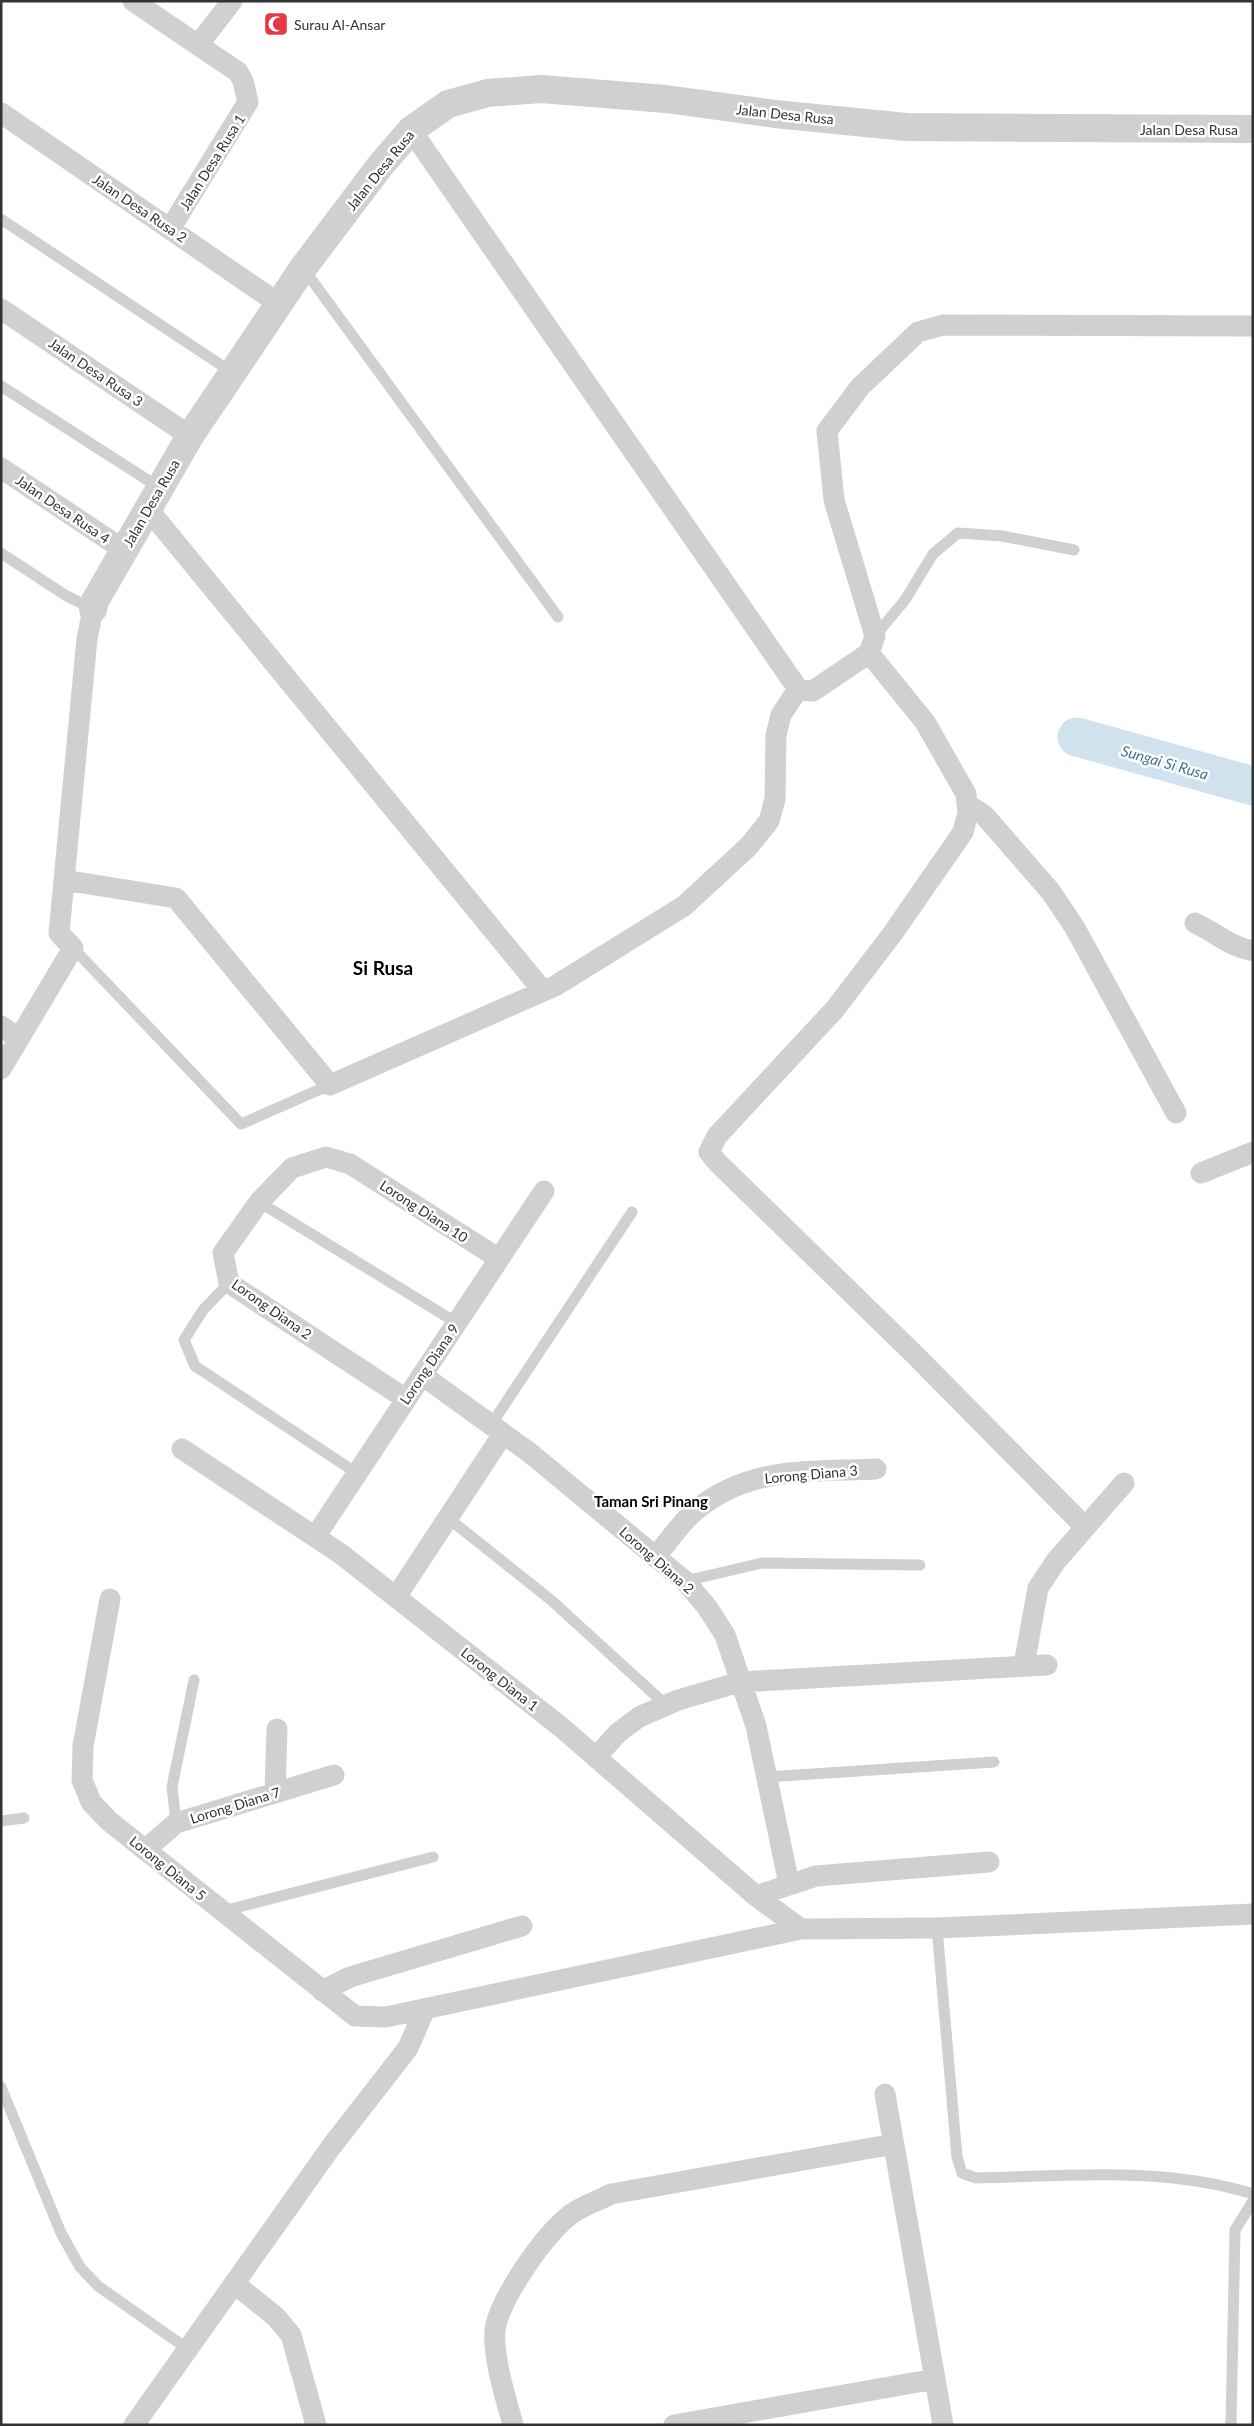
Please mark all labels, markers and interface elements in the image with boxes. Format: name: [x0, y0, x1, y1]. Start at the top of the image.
mosque icon: Surau Al-Ansar: [263, 11, 289, 37]
place label: Surau Al-Ansar: [294, 16, 385, 33]
street label: Jalan Desa Rusa: [735, 100, 835, 128]
street label: Jalan Desa Rusa 1: [176, 111, 248, 213]
street label: Jalan Desa Rusa: [1140, 121, 1238, 138]
street label: Jalan Desa Rusa: [343, 126, 418, 213]
street label: Jalan Desa Rusa 2: [90, 170, 190, 246]
street label: Jalan Desa Rusa 3: [46, 334, 146, 410]
street label: Jalan Desa Rusa: [119, 456, 183, 550]
street label: Jalan Desa Rusa 4: [13, 471, 113, 547]
water label: Sungai Si Rusa: [1119, 741, 1211, 783]
district label: Si Rusa: [353, 956, 413, 979]
street label: Lorong Diana 10: [377, 1176, 471, 1246]
street label: Lorong Diana 2: [229, 1275, 315, 1343]
street label: Lorong Diana 9: [396, 1321, 462, 1407]
street label: Lorong Diana 3: [764, 1461, 858, 1487]
district label: Taman Sri Pinang: [594, 1492, 708, 1510]
street label: Lorong Diana 2: [616, 1523, 698, 1597]
street label: Lorong Diana 1: [458, 1644, 542, 1714]
street label: Lorong Diana 7: [188, 1783, 282, 1827]
street label: Lorong Diana 5: [126, 1832, 210, 1904]

